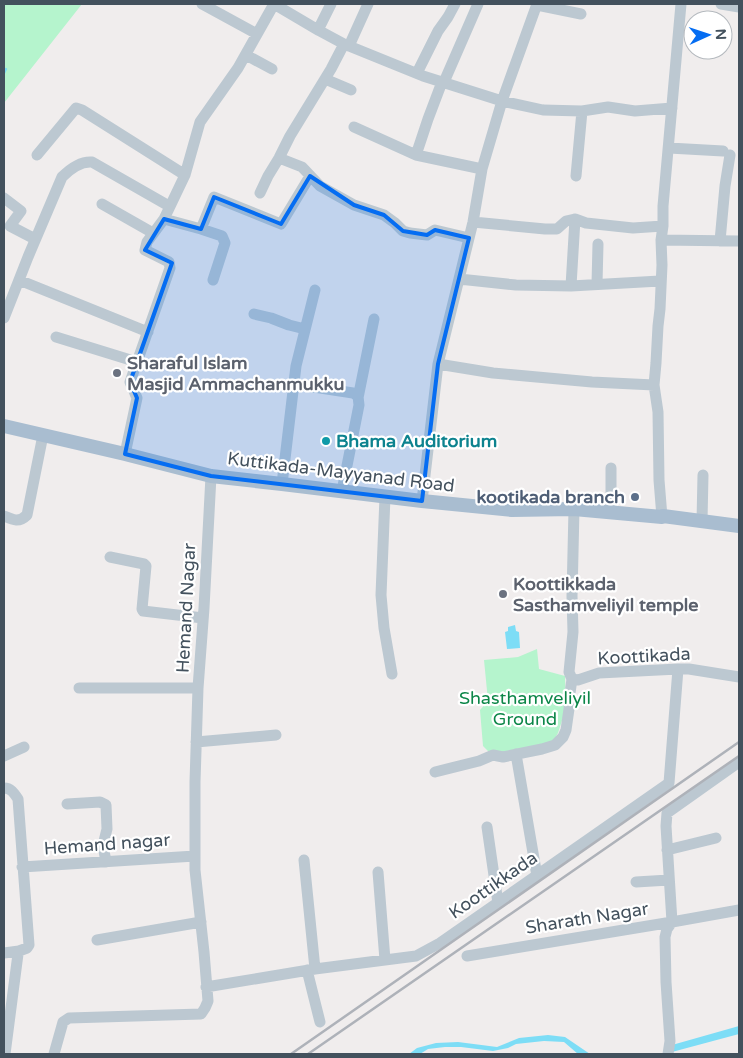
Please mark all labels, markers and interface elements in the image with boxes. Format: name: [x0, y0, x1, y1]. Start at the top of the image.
north arrow: [683, 10, 733, 60]
text: N: [712, 28, 729, 40]
place label: Sharaful Islam Masjid Ammachanmukku: [127, 352, 344, 395]
marker: Sharaful Islam Masjid Ammachanmukku: [111, 367, 123, 379]
place label: Bhama Auditorium: [336, 430, 497, 452]
marker: Bhama Auditorium: [320, 435, 332, 447]
street label: Kuttikada-Mayyanad Road: [226, 447, 456, 497]
place label: kootikada branch: [476, 486, 625, 508]
marker: kootikada branch: [629, 491, 641, 503]
street label: Hemand Nagar: [172, 542, 200, 674]
place label: Koottikkada Sasthamveliyil temple: [513, 573, 698, 616]
marker: Koottikkada Sasthamveliyil temple: [497, 588, 509, 600]
street label: Koottikada: [597, 643, 691, 669]
park label: Shasthamveliyil Ground: [459, 687, 591, 730]
street label: Hemand nagar: [43, 829, 171, 859]
street label: Koottikkada: [444, 846, 542, 924]
street label: Sharath Nagar: [524, 897, 650, 939]

